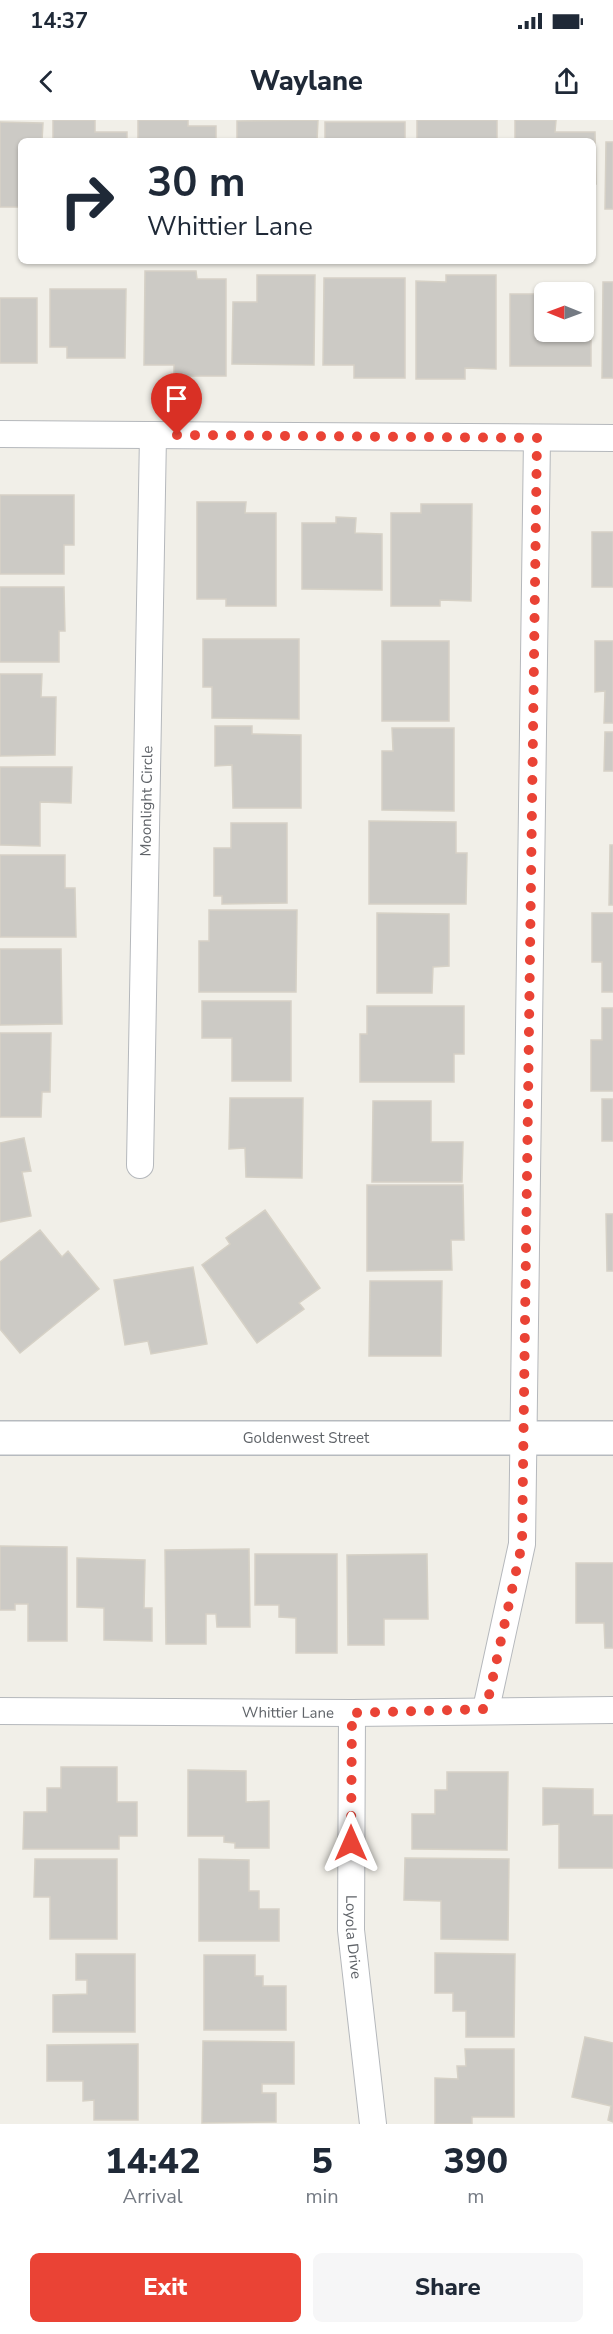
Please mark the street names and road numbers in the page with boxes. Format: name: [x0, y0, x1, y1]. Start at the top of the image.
street label: Moonlight Circle: [135, 746, 157, 857]
street label: Goldenwest Street: [243, 1428, 370, 1448]
street label: Whittier Lane: [242, 1702, 334, 1723]
street label: Loyola Drive: [341, 1895, 366, 1980]

